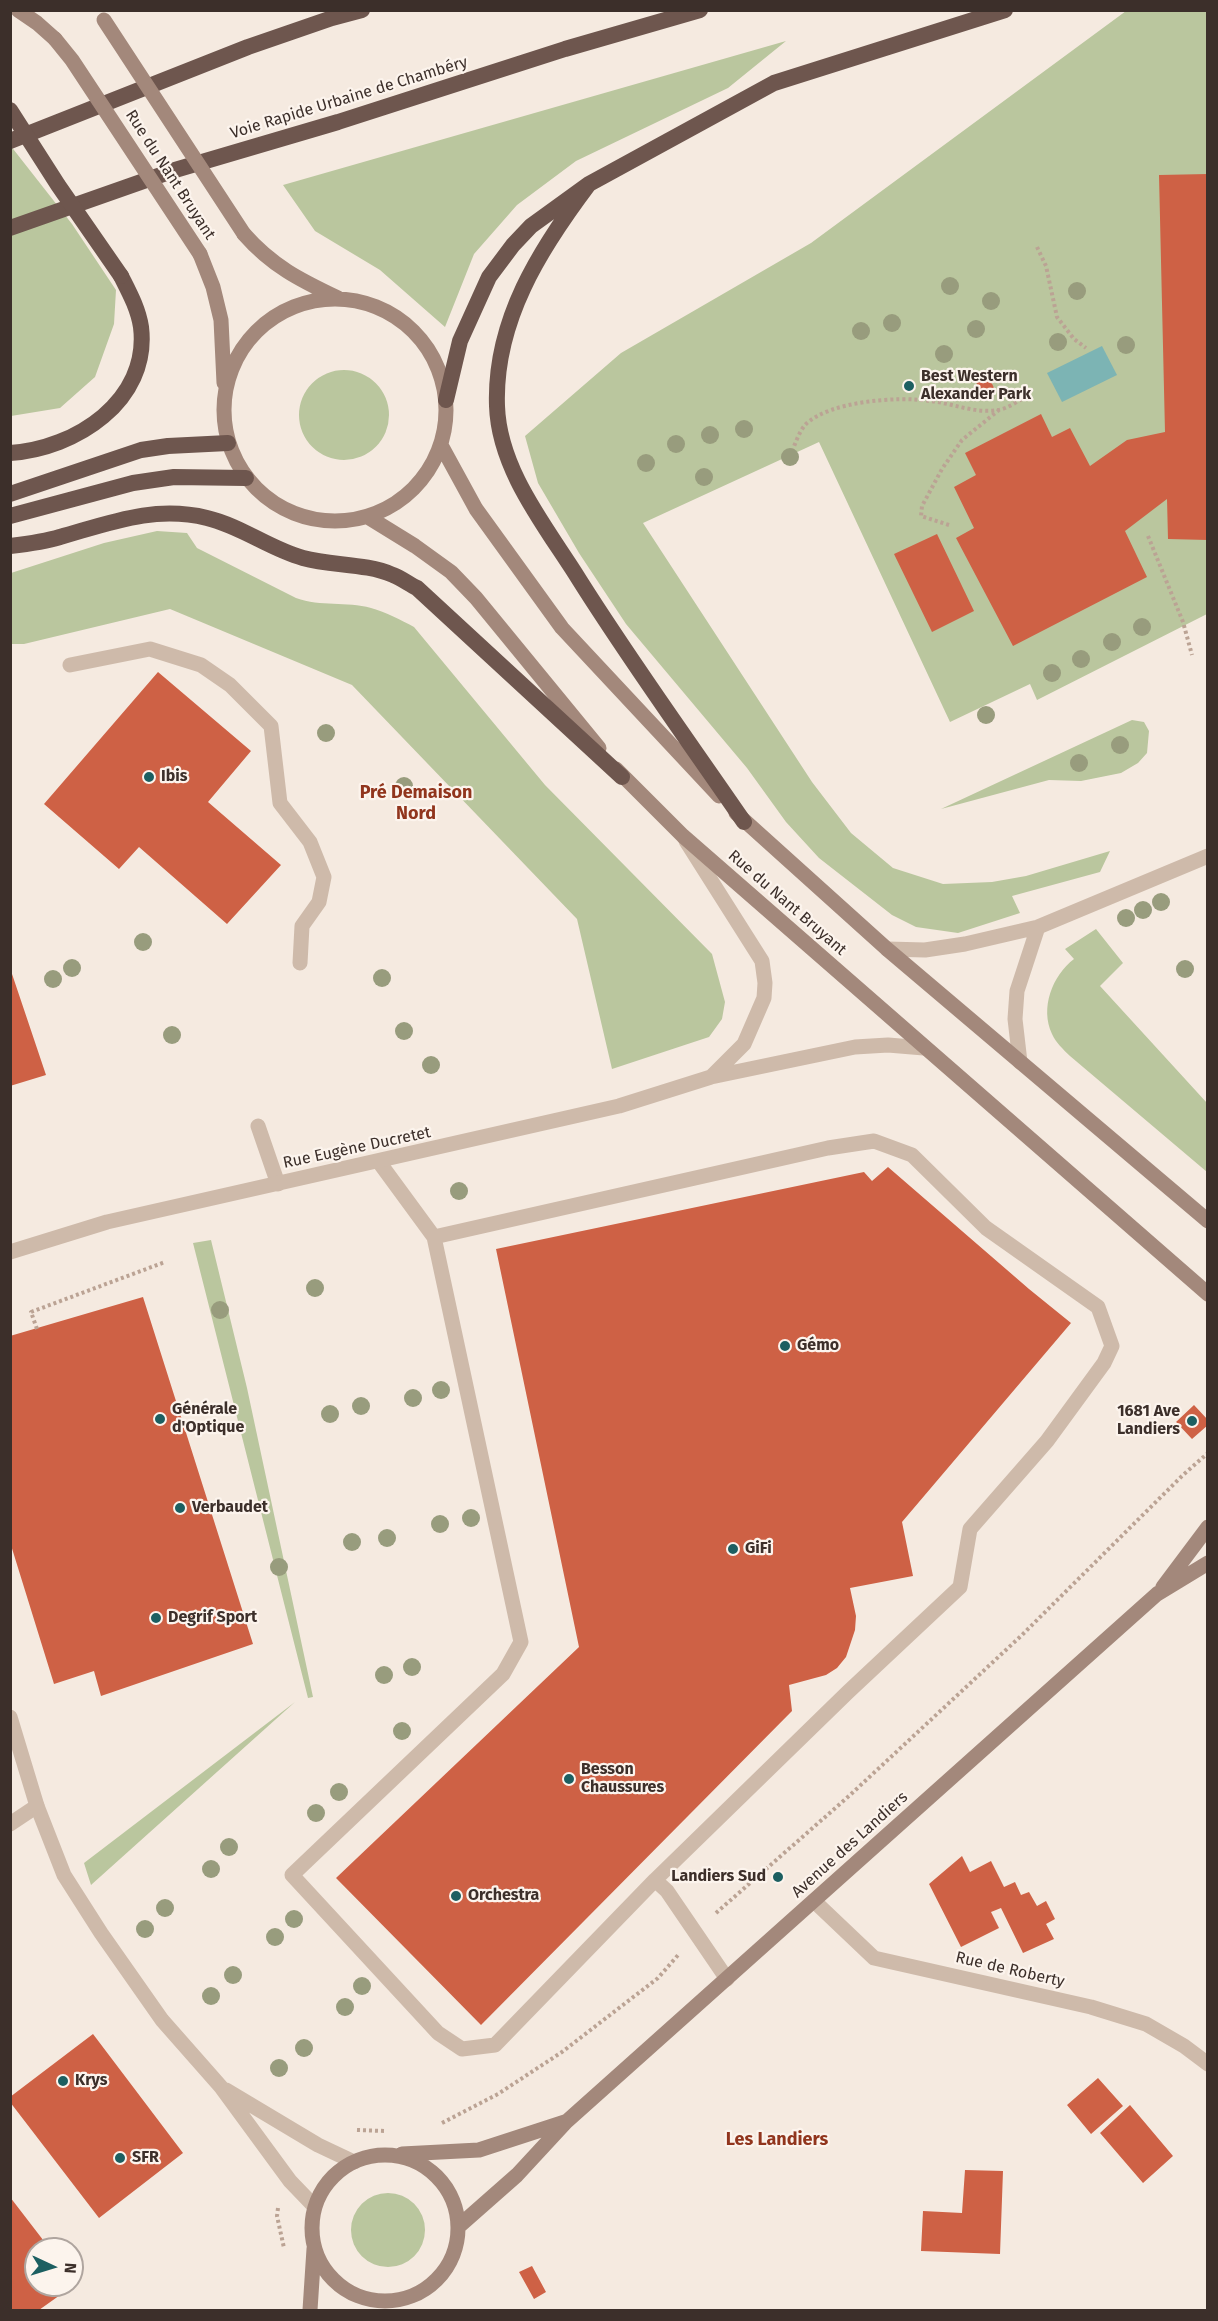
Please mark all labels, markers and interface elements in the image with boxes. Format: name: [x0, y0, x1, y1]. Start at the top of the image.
street label: Voie Rapide Urbaine de Chambéry: [228, 53, 470, 143]
street label: Rue du Nant Bruyant: [121, 107, 219, 243]
place label: Best Western Alexander Park: [921, 367, 1031, 405]
marker: Best Western Alexander Park: [902, 379, 916, 393]
place label: Ibis: [161, 767, 187, 787]
marker: Ibis: [142, 770, 156, 784]
district label: Pré Demaison Nord: [360, 782, 472, 824]
street label: Rue du Nant Bruyant: [724, 846, 850, 960]
street label: Rue Eugène Ducretet: [281, 1123, 433, 1173]
place label: Gémo: [797, 1336, 839, 1356]
marker: Gémo: [778, 1339, 792, 1353]
place label: Générale d'Optique: [172, 1400, 244, 1438]
place label: 1681 Ave Landiers: [1117, 1402, 1180, 1440]
marker: Générale d'Optique: [153, 1412, 167, 1426]
marker: 1681 Ave Landiers: [1185, 1414, 1199, 1428]
place label: Verbaudet: [192, 1498, 268, 1518]
marker: Verbaudet: [173, 1501, 187, 1515]
place label: GiFi: [745, 1539, 772, 1559]
marker: GiFi: [726, 1542, 740, 1556]
place label: Degrif Sport: [168, 1608, 257, 1628]
marker: Degrif Sport: [149, 1611, 163, 1625]
place label: Besson Chaussures: [581, 1760, 664, 1798]
marker: Besson Chaussures: [562, 1772, 576, 1786]
street label: Avenue des Landiers: [788, 1788, 912, 1902]
place label: Landiers Sud: [671, 1867, 766, 1887]
marker: Landiers Sud: [771, 1870, 785, 1884]
place label: Orchestra: [468, 1886, 539, 1906]
marker: Orchestra: [449, 1889, 463, 1903]
street label: Rue de Roberty: [954, 1948, 1066, 1992]
place label: Krys: [75, 2071, 107, 2091]
marker: Krys: [56, 2074, 70, 2088]
district label: Les Landiers: [726, 2129, 828, 2151]
place label: SFR: [132, 2148, 159, 2168]
marker: SFR: [113, 2151, 127, 2165]
north arrow: [24, 2237, 84, 2297]
text: N: [61, 2262, 80, 2274]

